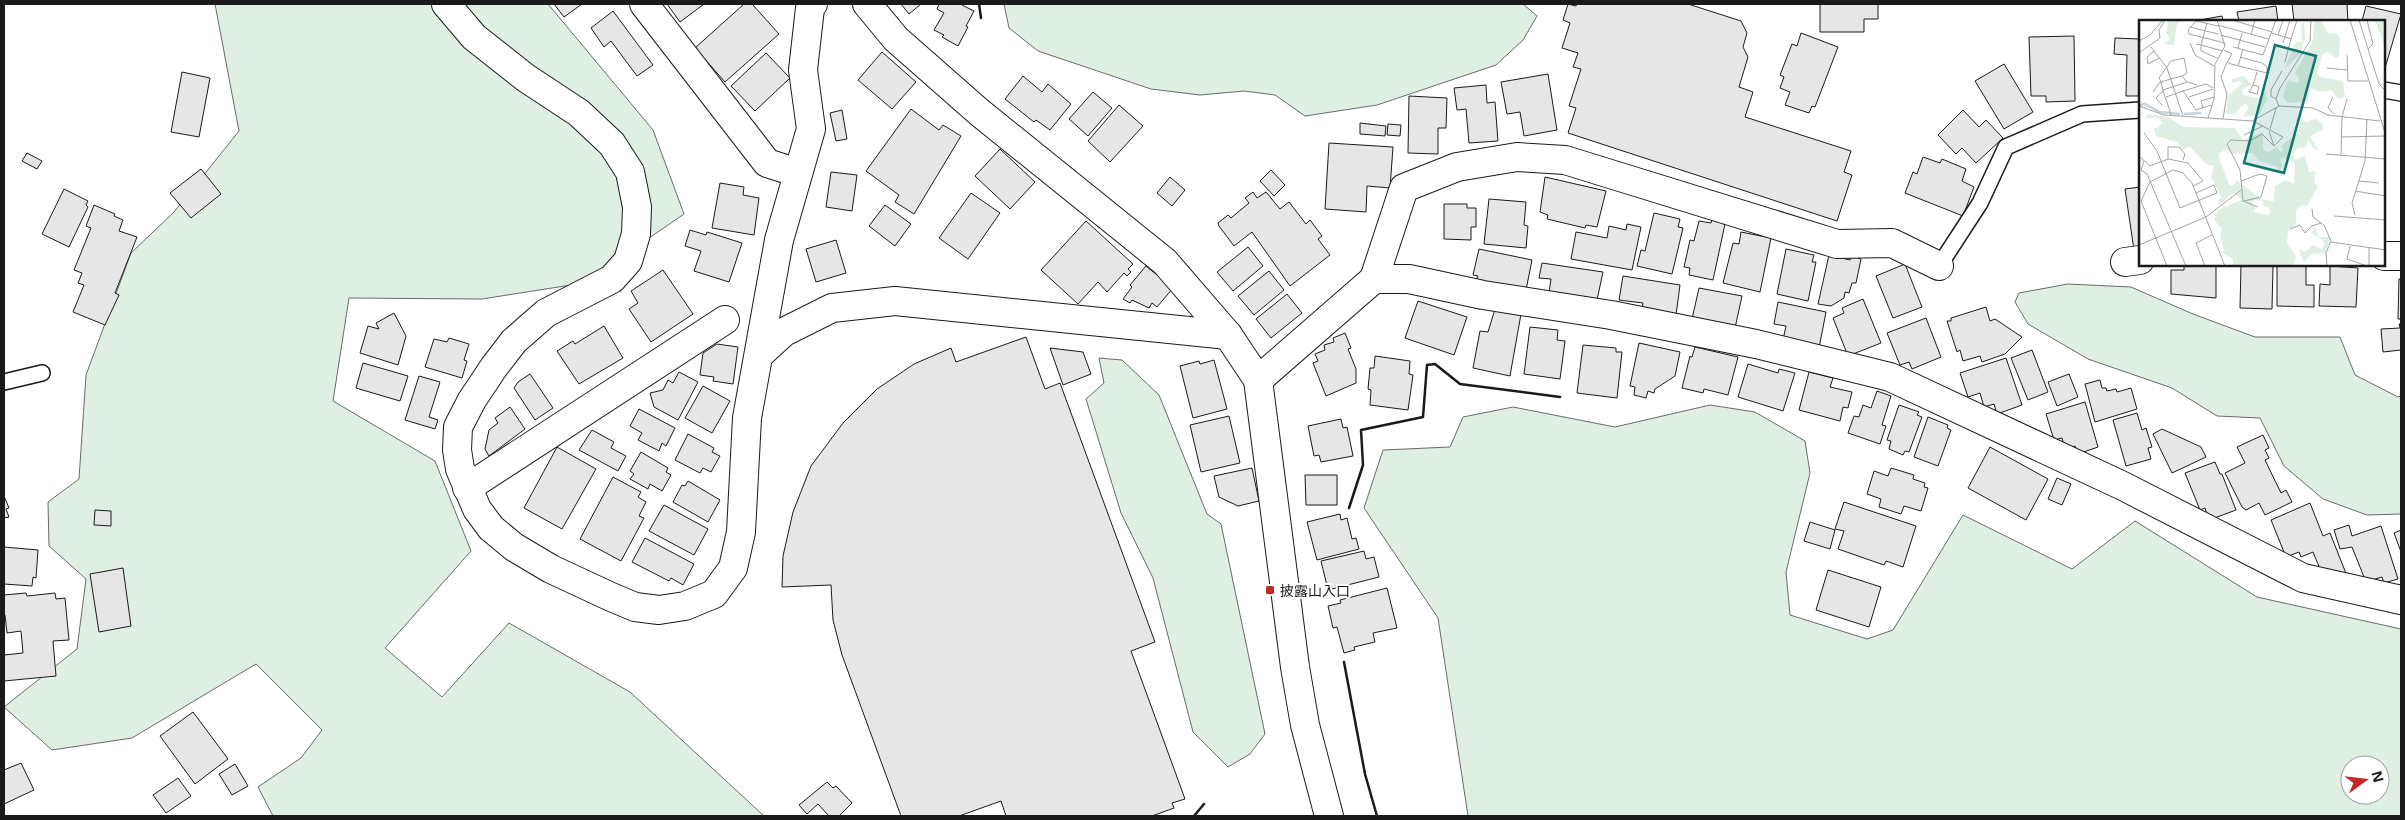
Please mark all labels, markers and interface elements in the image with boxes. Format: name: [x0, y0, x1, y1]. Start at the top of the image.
inset map: [2139, 20, 2385, 266]
place label: 披露山入口: [1280, 581, 1350, 600]
marker: 披露山入口: [1264, 584, 1276, 596]
north arrow: [2340, 755, 2390, 805]
text: N: [2367, 769, 2389, 784]

